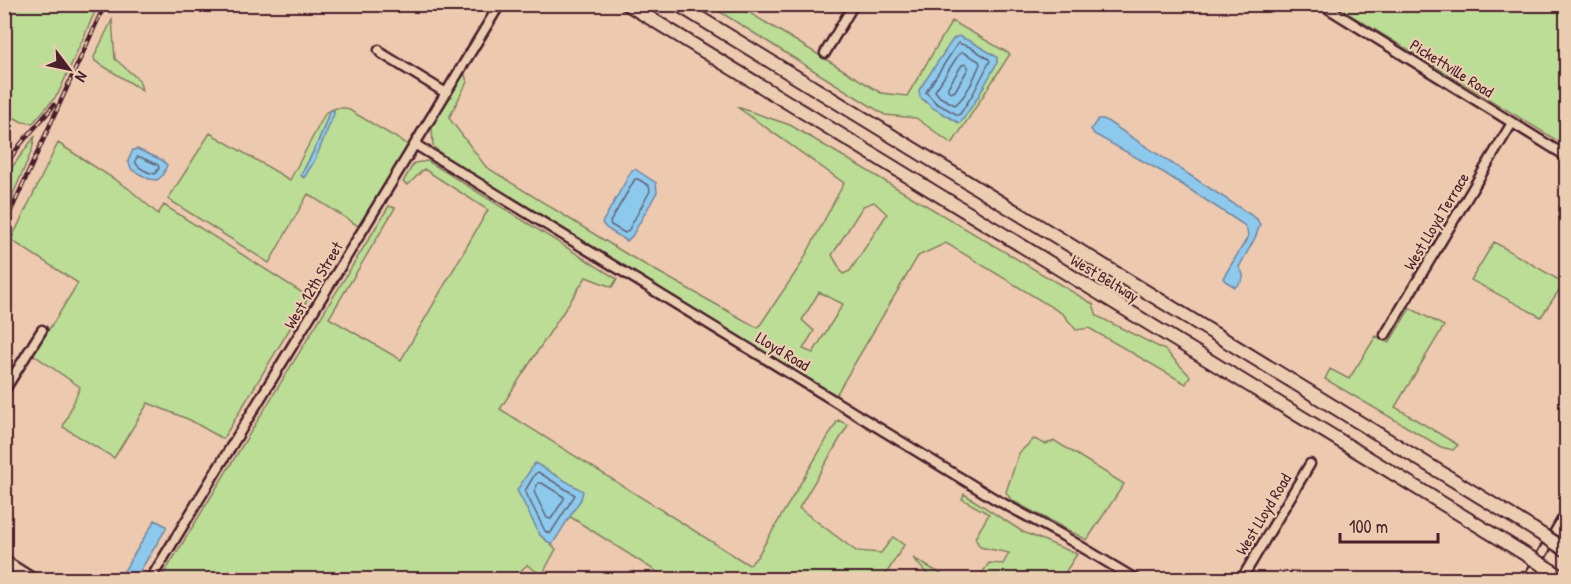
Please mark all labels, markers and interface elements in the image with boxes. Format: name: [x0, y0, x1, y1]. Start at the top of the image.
street label: Pickettville Road: [1406, 34, 1498, 102]
north arrow: [39, 39, 99, 99]
text: N: [70, 68, 93, 87]
street label: West Lloyd Terrace: [1398, 168, 1474, 274]
street label: West 12th Street: [278, 237, 348, 333]
street label: West Beltway: [1067, 249, 1144, 307]
street label: Lloyd Road: [752, 326, 814, 376]
street label: West Lloyd Road: [1230, 469, 1296, 559]
scale bar: [1340, 506, 1438, 544]
text: 100 m: [1349, 514, 1388, 539]

